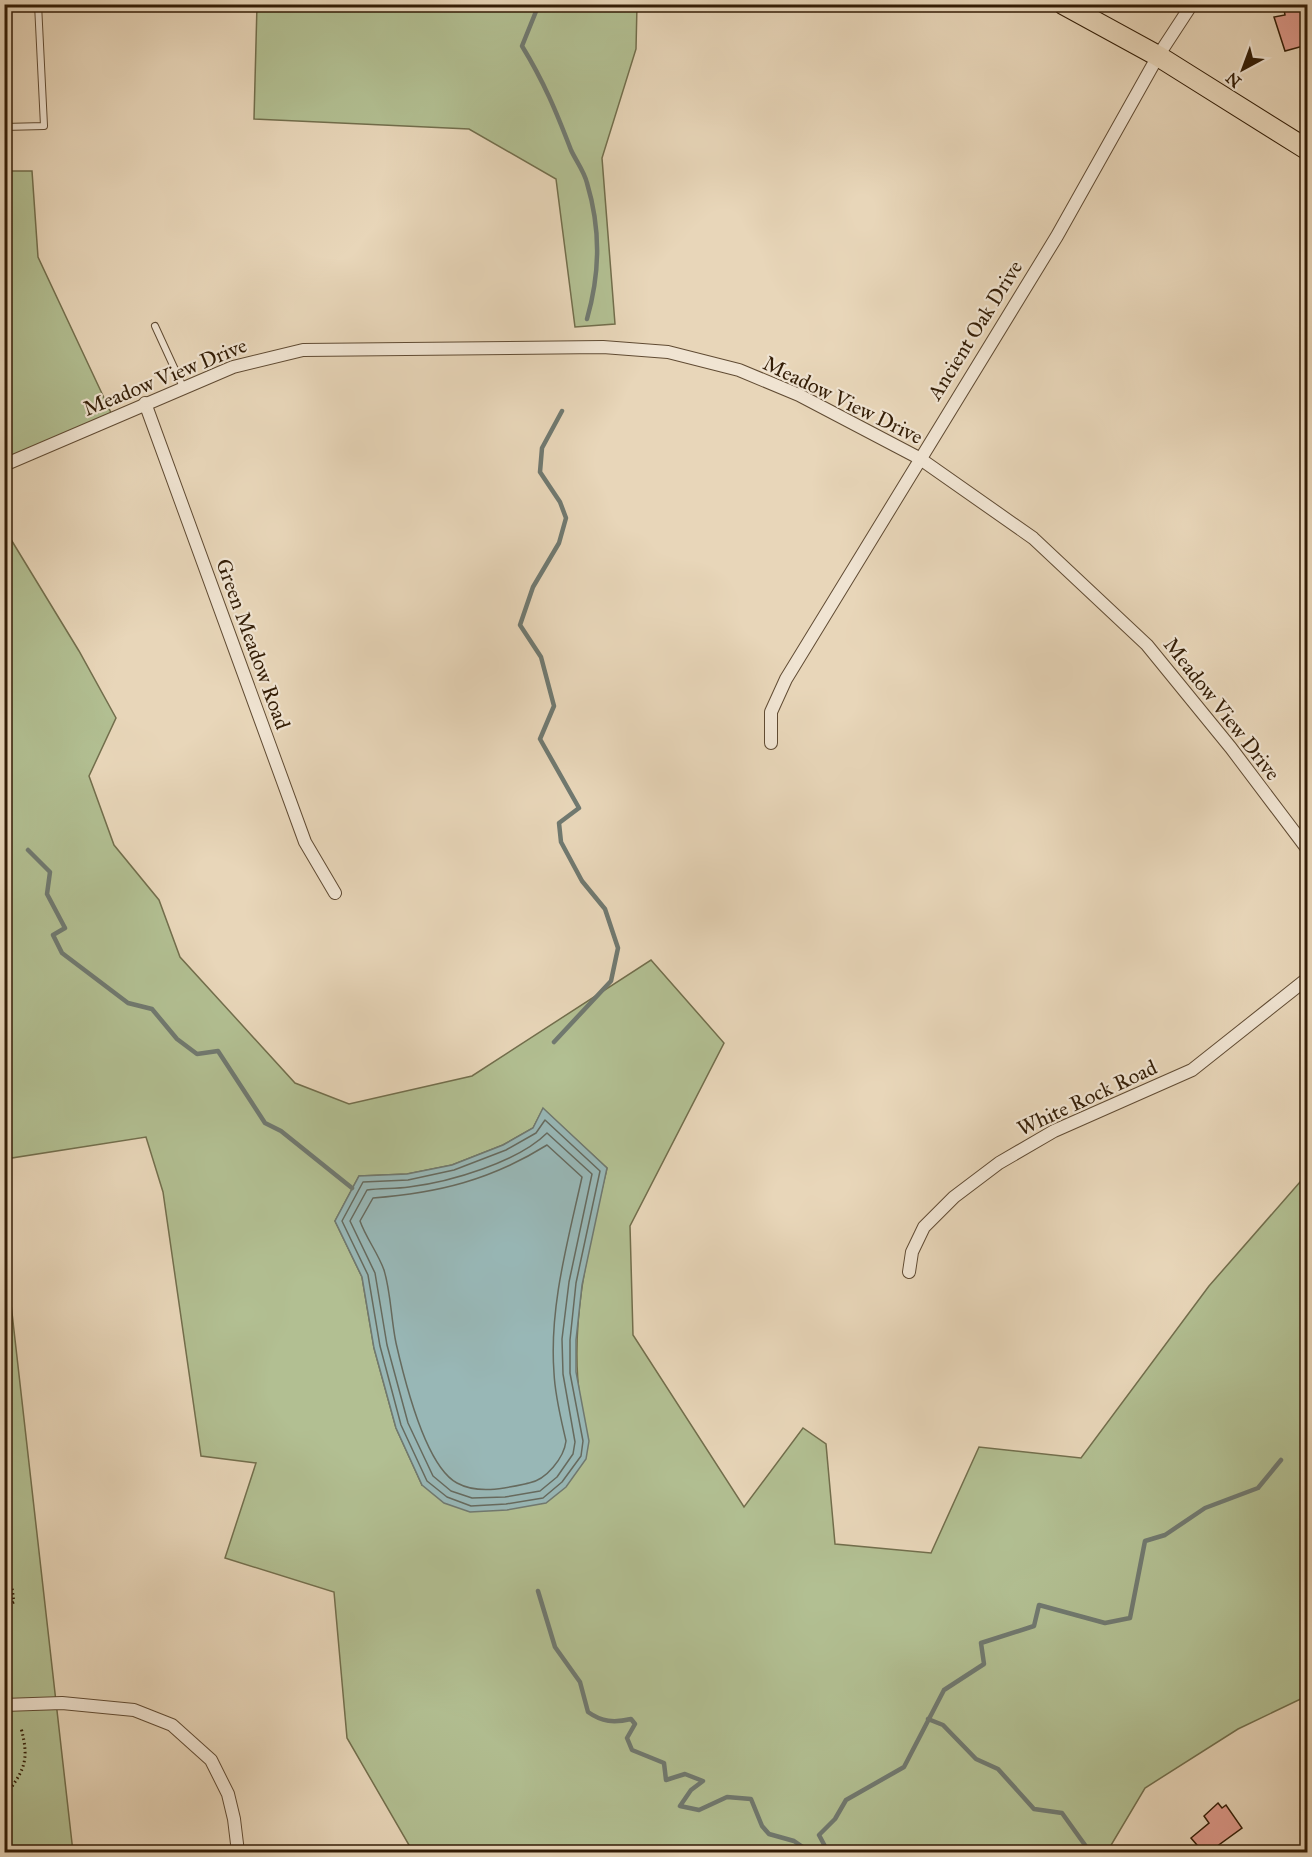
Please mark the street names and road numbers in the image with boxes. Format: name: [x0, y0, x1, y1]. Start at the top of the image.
street label: Ancient Oak Drive: [921, 255, 1028, 405]
street label: Meadow View Drive: [79, 332, 251, 422]
street label: Meadow View Drive: [759, 350, 927, 450]
street label: Green Meadow Road: [210, 555, 296, 733]
street label: Meadow View Drive: [1158, 632, 1286, 786]
street label: White Rock Road: [1013, 1054, 1161, 1142]

